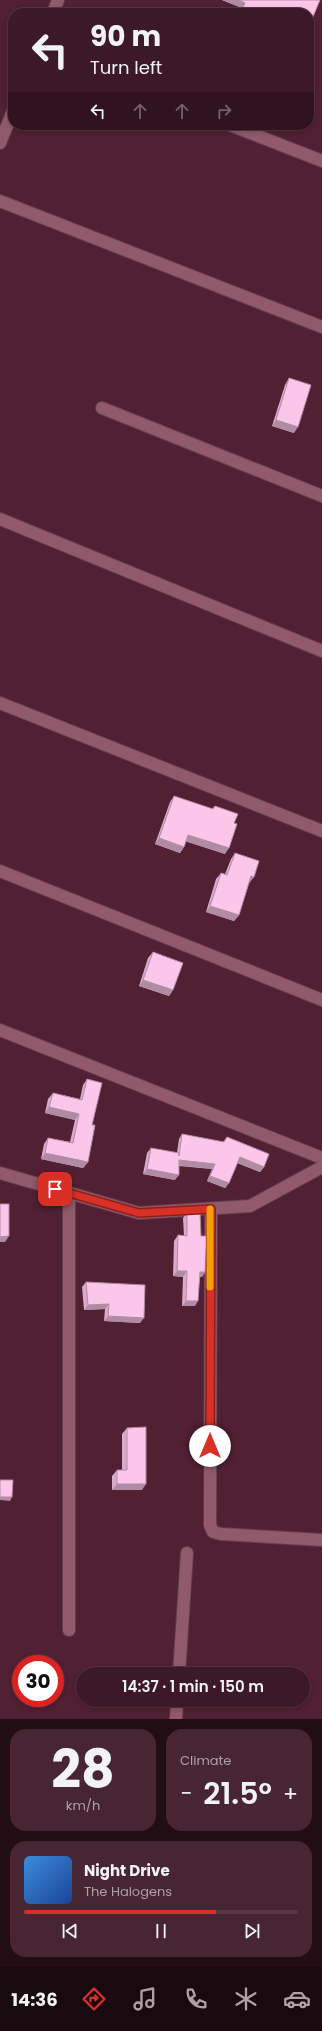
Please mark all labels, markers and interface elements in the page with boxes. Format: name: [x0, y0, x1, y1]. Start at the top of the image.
text: 90 m: [90, 17, 161, 56]
icon: left: [24, 24, 76, 76]
text: Turn left: [90, 55, 162, 80]
icon: left: [87, 100, 109, 122]
icon: ahead: [129, 100, 151, 122]
icon: ahead: [171, 100, 193, 122]
icon: right: [213, 100, 235, 122]
pin: [38, 1172, 72, 1206]
icon: arrive: [44, 1178, 66, 1200]
position arrow: [189, 1425, 231, 1467]
speed limit sign: 30: [12, 1655, 64, 1707]
text: 14:37 · 1 min · 150 m: [122, 1676, 264, 1697]
text: 28: [51, 1733, 115, 1806]
text: Climate: [180, 1751, 231, 1770]
text: 21.5°: [203, 1772, 272, 1815]
text: −: [180, 1778, 192, 1809]
text: +: [283, 1778, 298, 1809]
text: km/h: [66, 1796, 100, 1815]
text: Night Drive: [84, 1860, 170, 1881]
text: The Halogens: [84, 1882, 172, 1901]
icon: previous: [59, 1920, 81, 1942]
icon: pause: [150, 1920, 172, 1942]
icon: next: [241, 1920, 263, 1942]
icon: directions: [80, 1985, 108, 2013]
icon: music: [131, 1985, 159, 2013]
icon: phone: [182, 1985, 210, 2013]
icon: climate: [232, 1985, 260, 2013]
icon: car: [283, 1985, 311, 2013]
text: 14:36: [11, 1987, 58, 2012]

